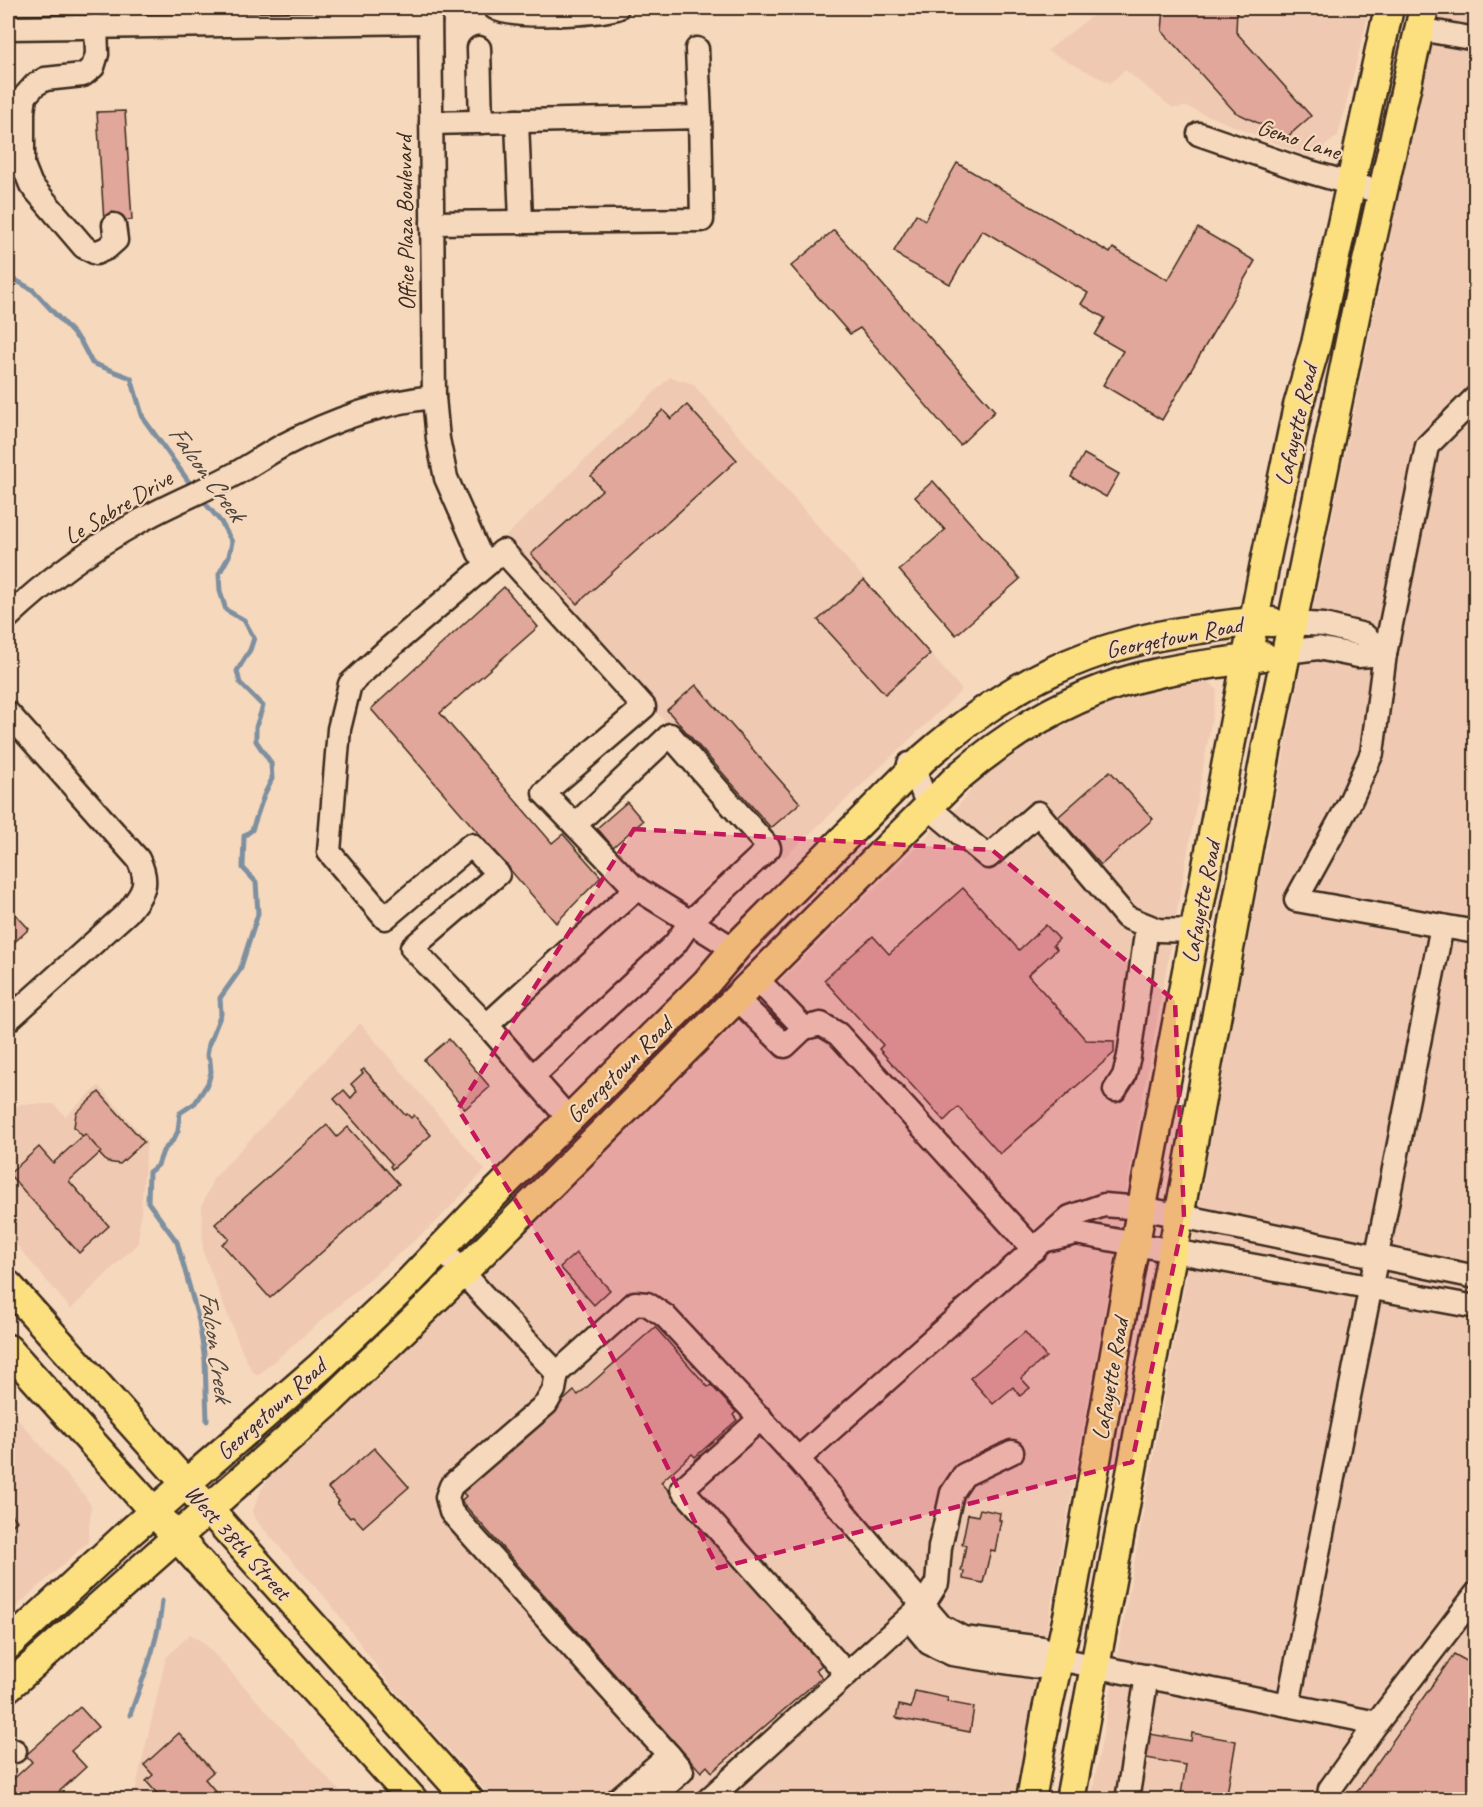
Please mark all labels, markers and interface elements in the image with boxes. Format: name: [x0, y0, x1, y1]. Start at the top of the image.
street label: Gemo Lane: [1254, 111, 1347, 167]
street label: Office Plaza Boulevard: [388, 131, 422, 311]
street label: Lafayette Road: [1268, 358, 1325, 488]
water label: Falcon Creek: [161, 418, 256, 531]
street label: Le Sabre Drive: [59, 462, 179, 551]
street label: Georgetown Road: [1103, 608, 1248, 665]
street label: Lafayette Road: [1175, 835, 1228, 965]
street label: Georgetown Road: [559, 1008, 681, 1130]
water label: Falcon Creek: [192, 1289, 241, 1408]
street label: Lafayette Road: [1085, 1312, 1136, 1442]
street label: Georgetown Road: [209, 1349, 335, 1466]
street label: West 38th Street: [178, 1478, 299, 1608]

